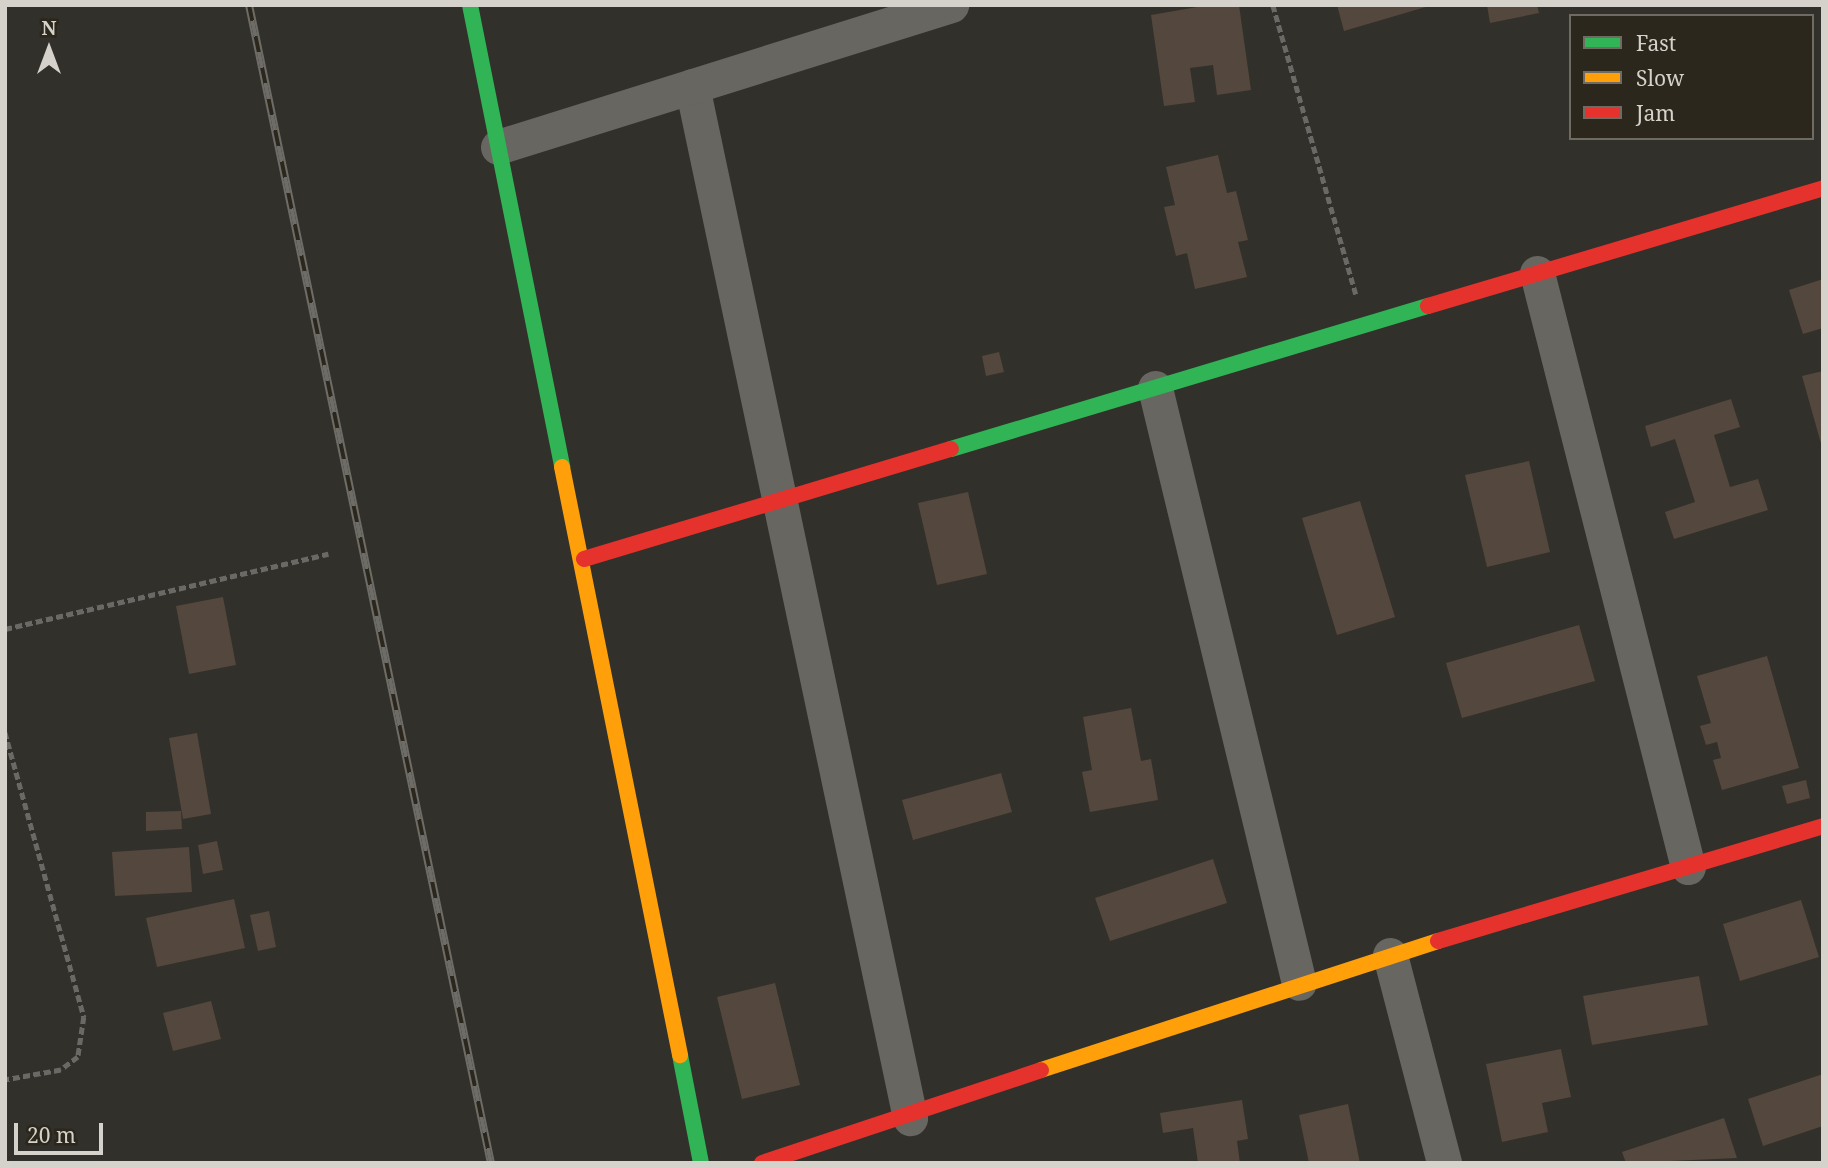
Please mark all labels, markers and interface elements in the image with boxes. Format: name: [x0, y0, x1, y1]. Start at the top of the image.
north arrow: [14, 14, 84, 84]
legend: [1569, 14, 1814, 140]
text: N: [42, 15, 56, 41]
text: Fast: [1636, 29, 1676, 57]
text: Slow: [1636, 64, 1684, 92]
text: Jam: [1636, 99, 1675, 127]
scale bar: [18, 1108, 107, 1152]
text: 20 m: [27, 1121, 76, 1149]

